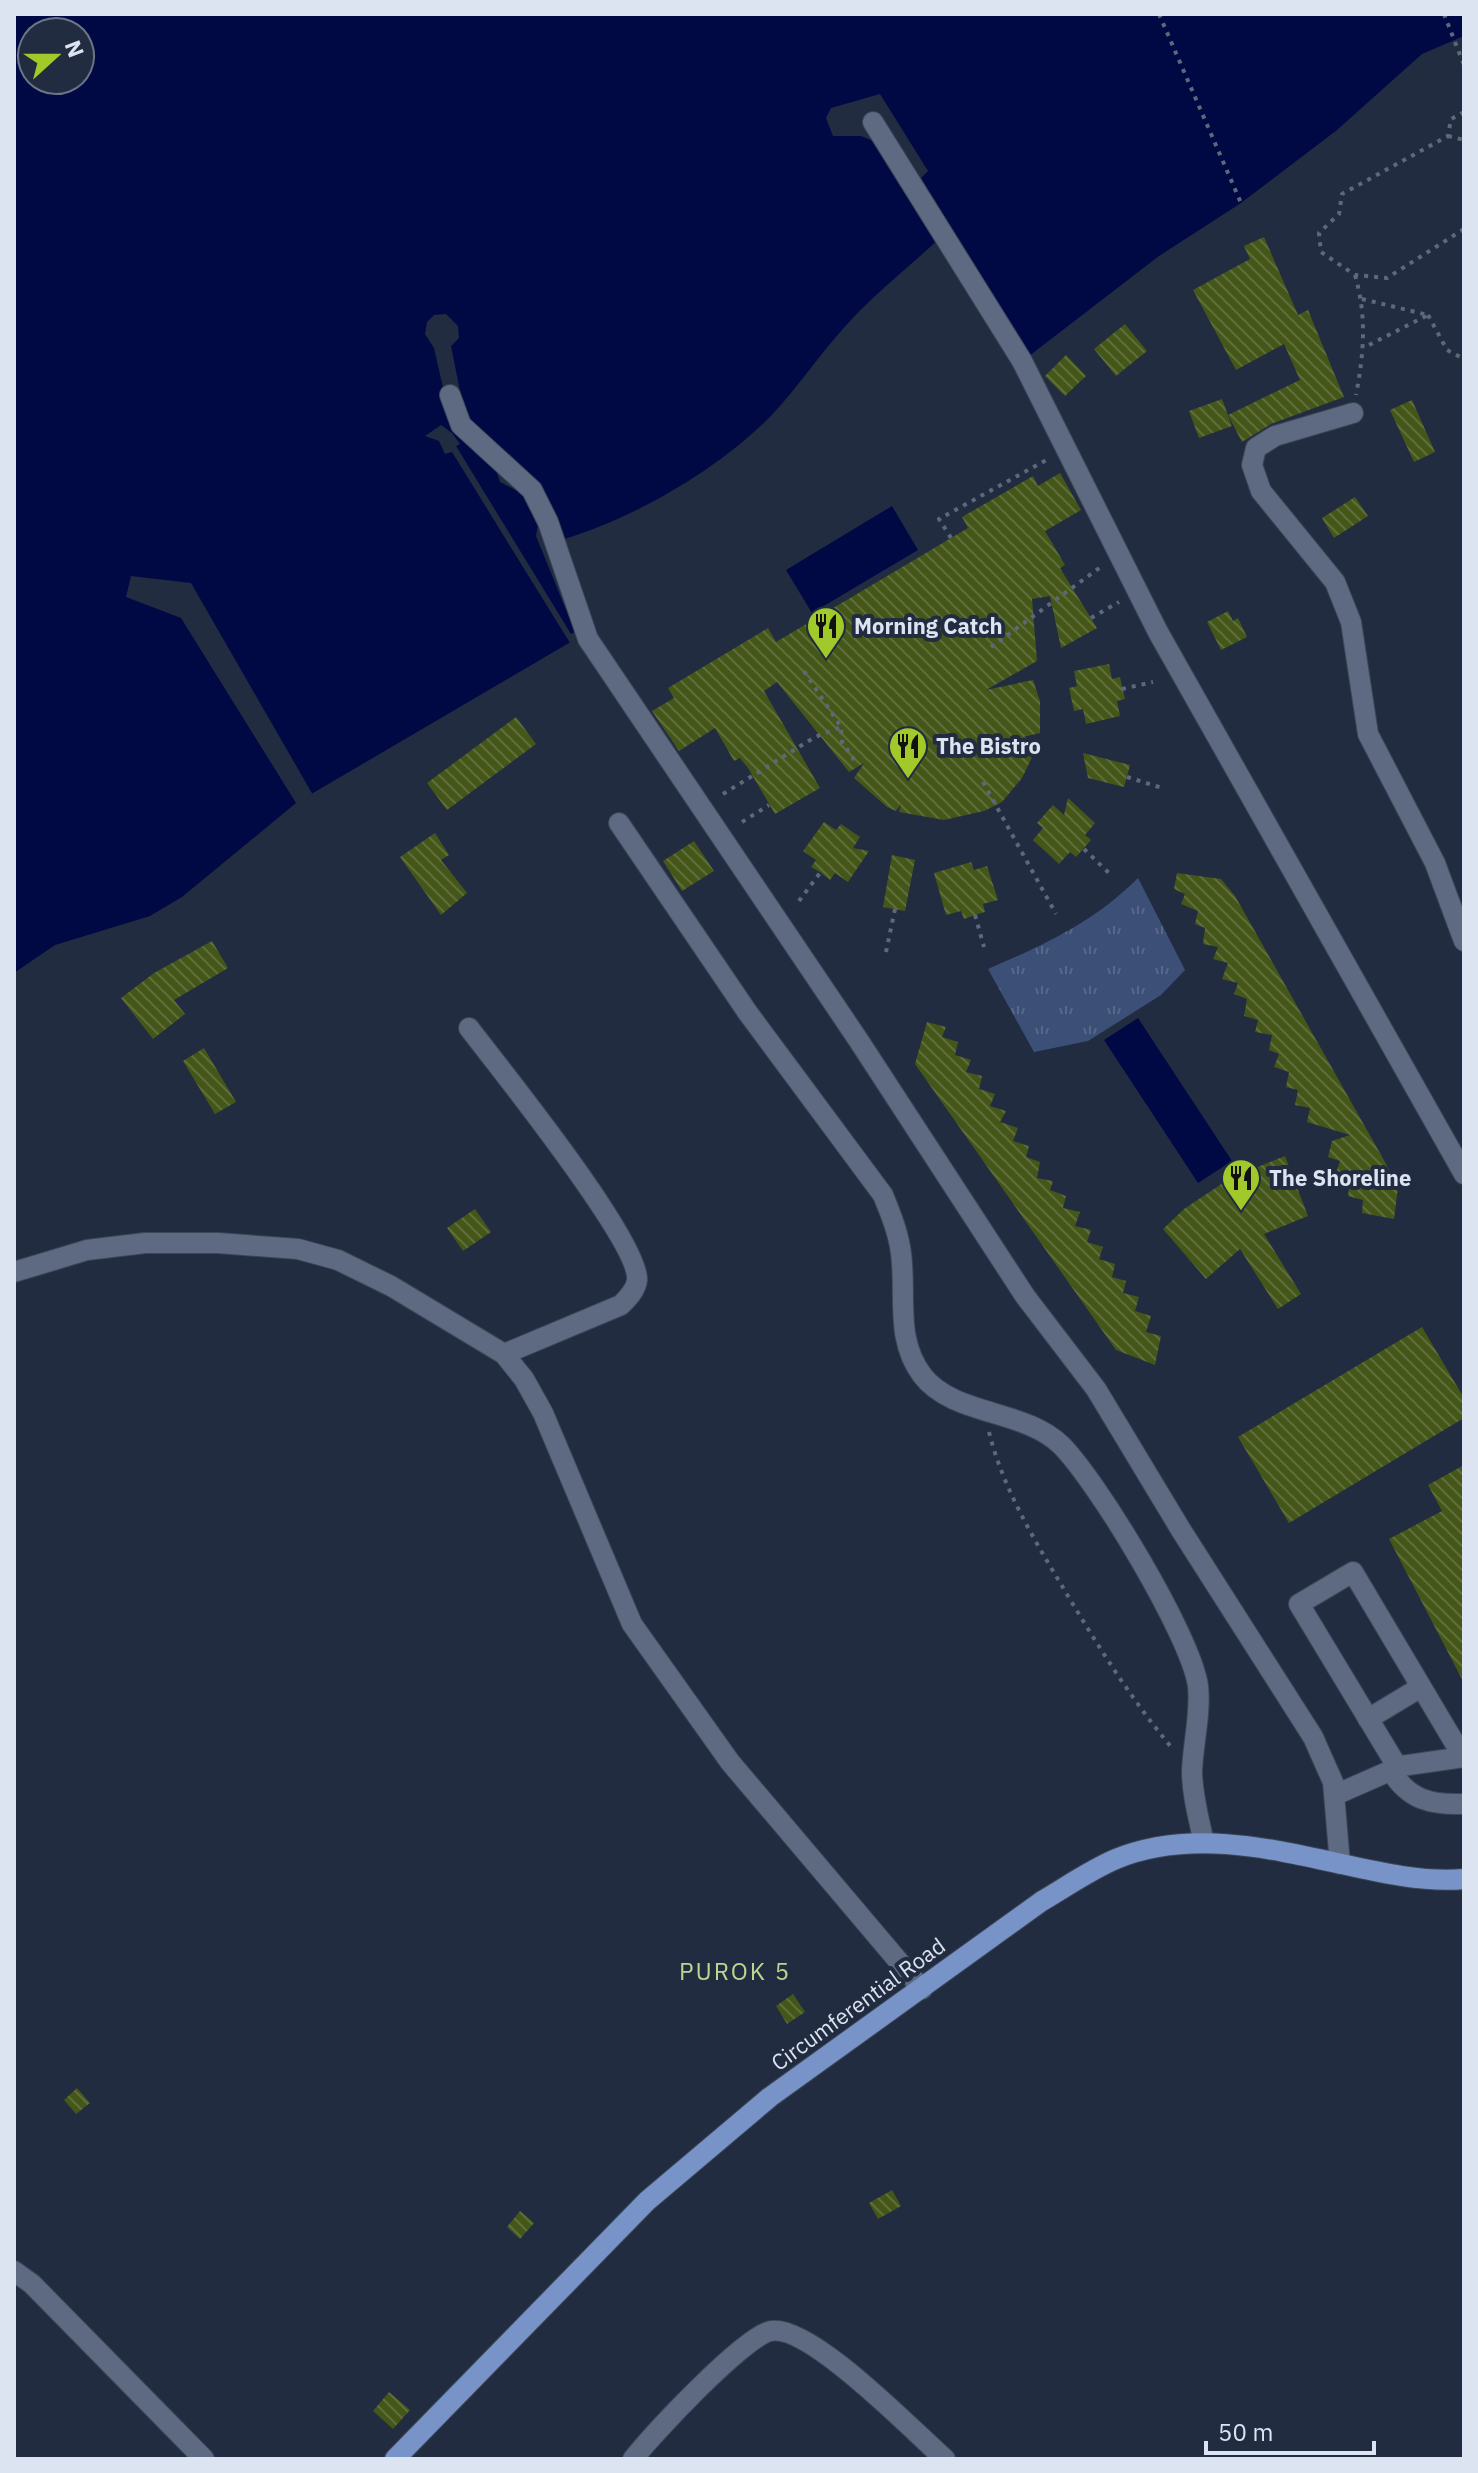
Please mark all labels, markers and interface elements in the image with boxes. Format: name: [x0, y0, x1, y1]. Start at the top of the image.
north arrow: [16, 16, 96, 96]
text: N: [59, 36, 92, 61]
restaurant icon: Morning Catch: [805, 605, 847, 660]
place label: Morning Catch: [854, 611, 1003, 640]
restaurant icon: The Bistro: [887, 725, 929, 780]
place label: The Bistro: [936, 731, 1041, 760]
restaurant icon: The Shoreline: [1220, 1157, 1262, 1212]
place label: The Shoreline: [1269, 1163, 1411, 1192]
street label: Circumferential Road: [765, 1931, 950, 2077]
district label: PUROK 5: [679, 1955, 791, 1987]
scale bar: [1206, 2405, 1374, 2455]
text: 50 m: [1218, 2416, 1273, 2448]

